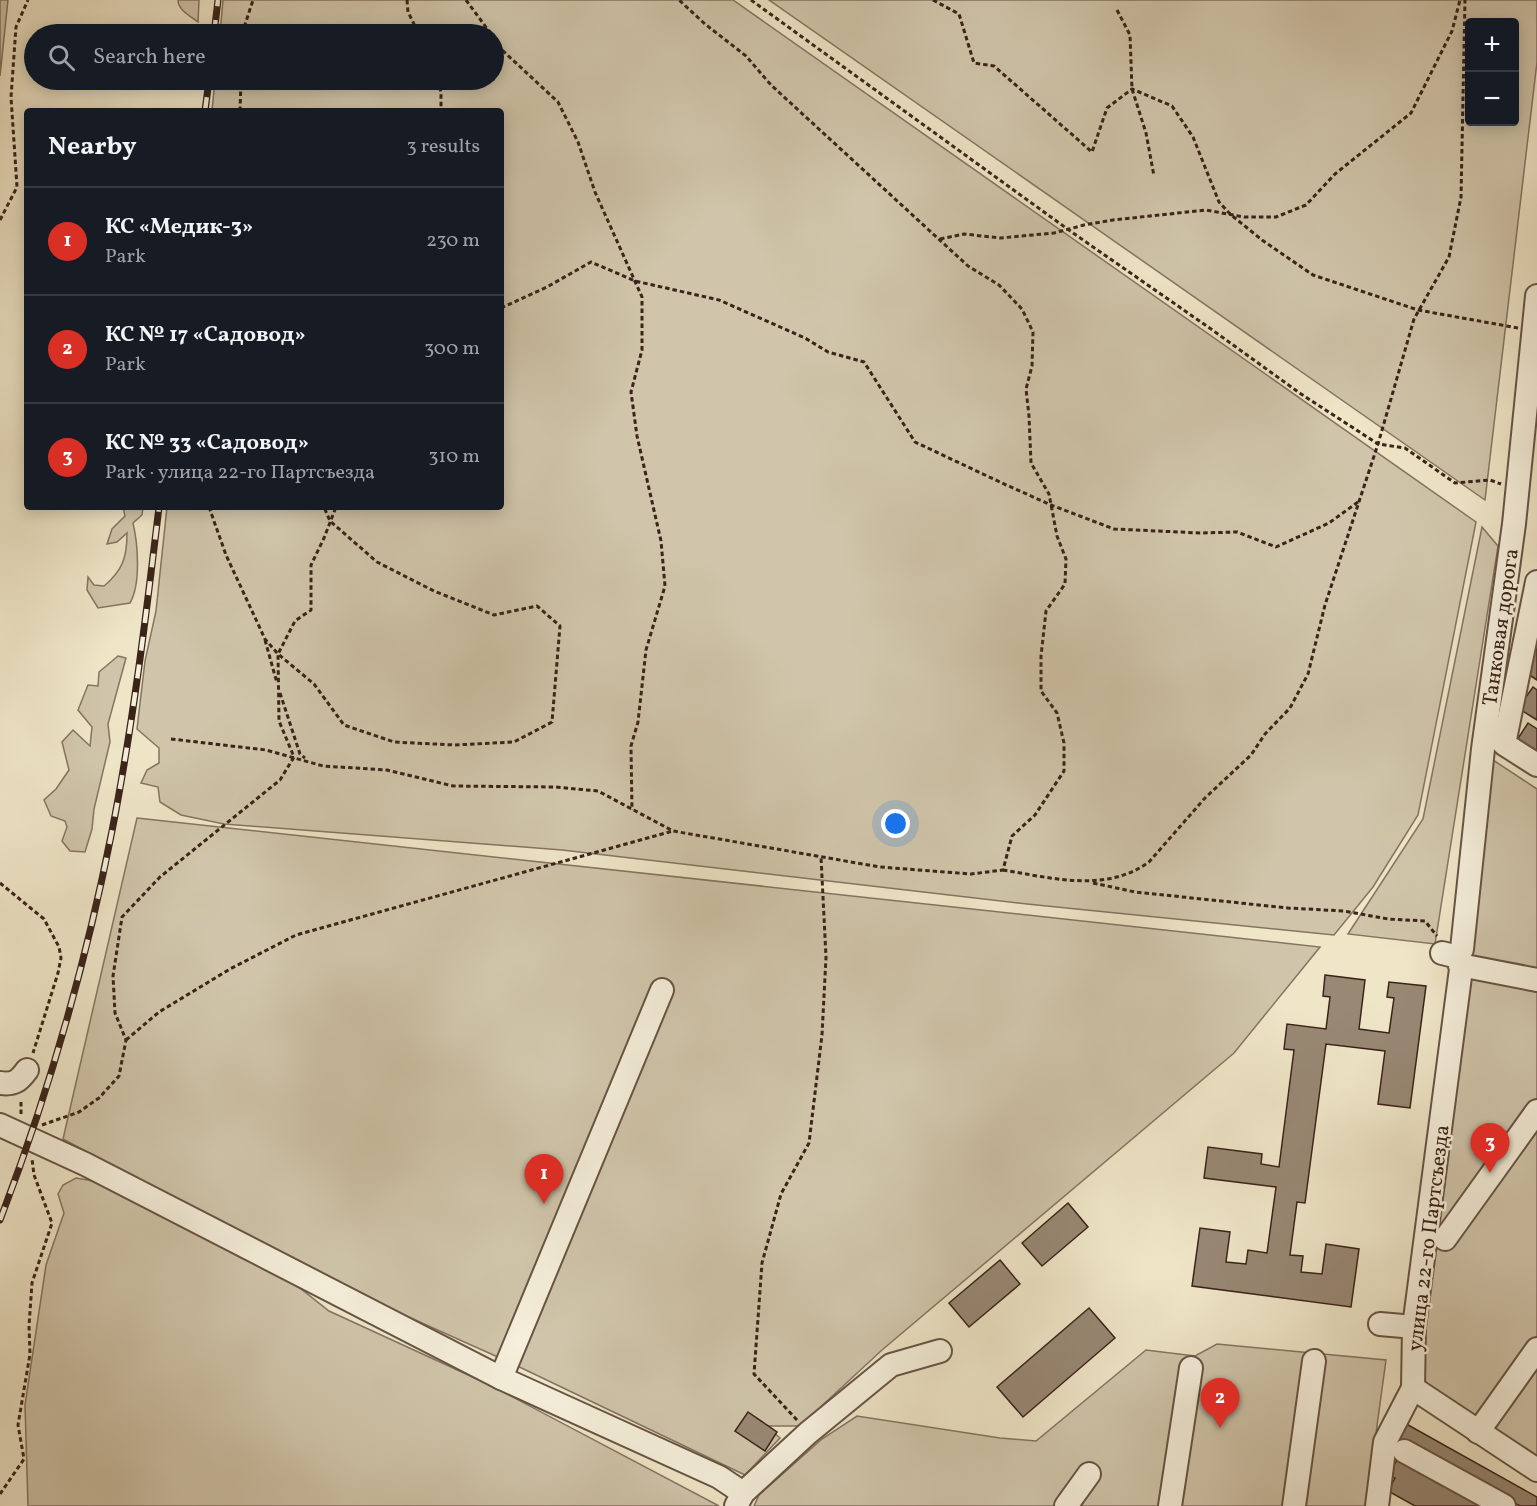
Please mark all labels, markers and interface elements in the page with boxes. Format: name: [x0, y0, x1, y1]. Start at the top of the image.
map controls: [1465, 18, 1519, 126]
button: +: [1465, 18, 1519, 72]
search box: [24, 24, 504, 90]
icon: search: [45, 41, 78, 74]
text: Search here: [93, 42, 206, 73]
button: −: [1465, 72, 1519, 126]
text: Nearby: [48, 129, 137, 165]
text: 3 results: [406, 133, 480, 161]
text: КС «Медик-3»: [105, 212, 253, 243]
text: 1: [63, 227, 72, 255]
text: 230 m: [426, 227, 480, 255]
text: Park: [105, 243, 146, 271]
text: КС № 17 «Садовод»: [105, 320, 306, 351]
text: 2: [62, 335, 73, 363]
text: 300 m: [424, 335, 480, 363]
text: Park: [105, 351, 146, 379]
text: КС № 33 «Садовод»: [105, 428, 309, 459]
text: 3: [62, 443, 73, 471]
text: 310 m: [428, 443, 480, 471]
text: Park · улица 22-го Партсъезда: [105, 459, 375, 487]
street label: Танковая дорога: [1476, 547, 1527, 708]
your location: [881, 809, 910, 838]
street label: улица 22-го Партсъезда: [1401, 1123, 1458, 1353]
pin: 3: [1470, 1124, 1510, 1173]
pin: 1: [524, 1154, 564, 1204]
pin: 2: [1200, 1378, 1240, 1428]

